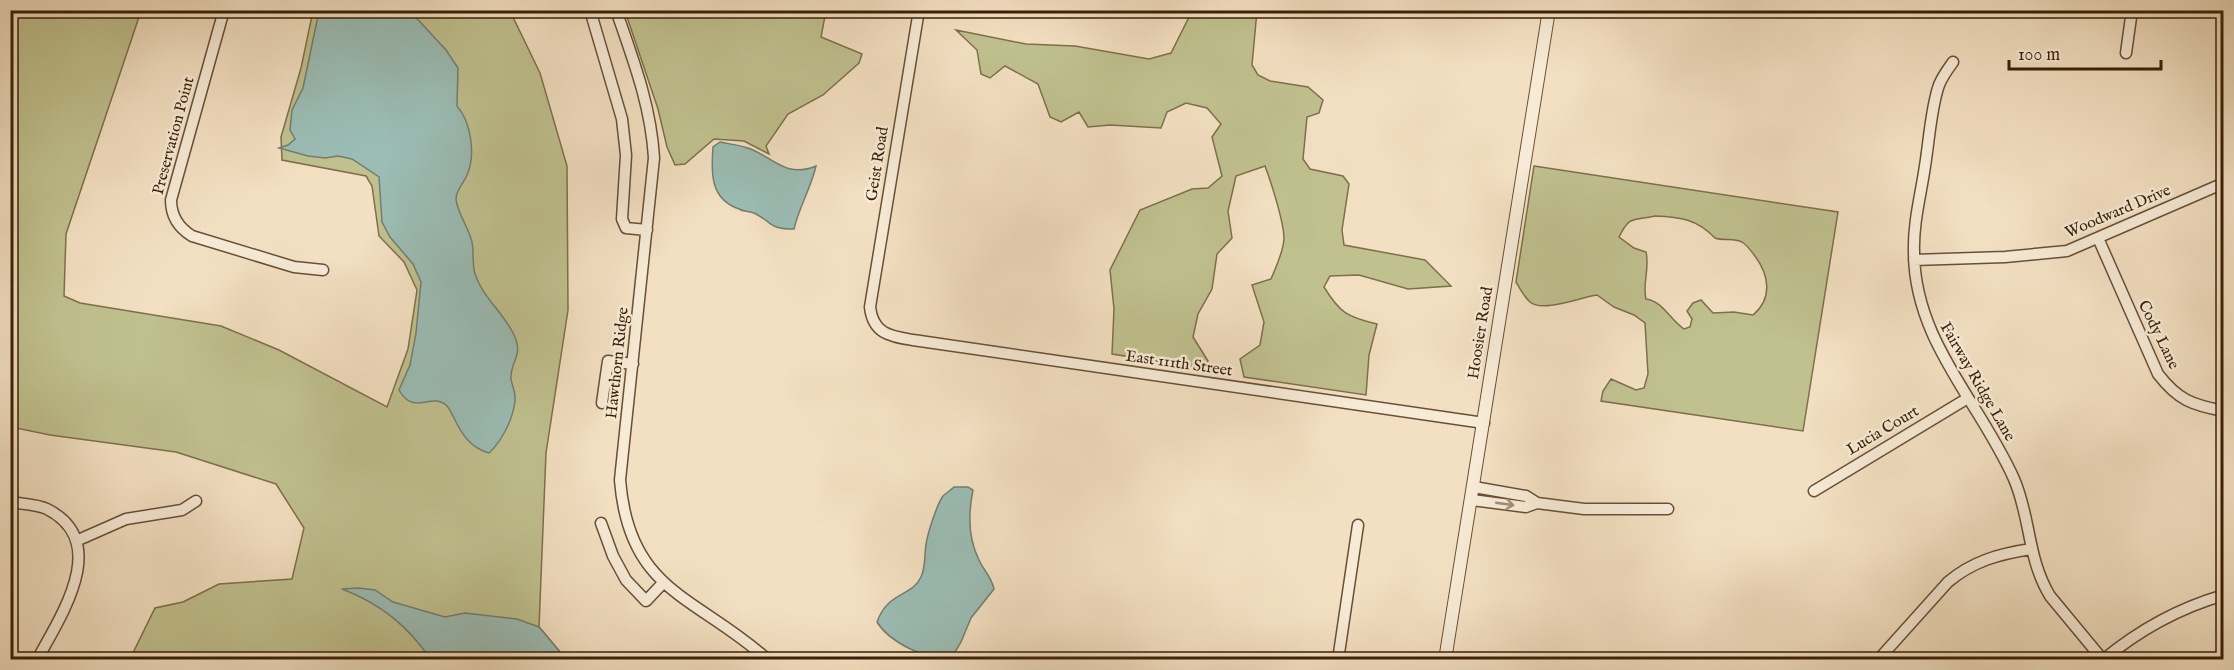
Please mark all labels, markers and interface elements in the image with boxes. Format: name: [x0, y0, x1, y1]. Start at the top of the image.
scale bar: [2009, 33, 2160, 71]
text: 100 m: [2018, 44, 2060, 67]
street label: Preservation Point: [149, 74, 199, 197]
street label: Geist Road: [862, 125, 894, 203]
street label: Woodward Drive: [2062, 181, 2174, 243]
street label: Hoosier Road: [1464, 285, 1498, 381]
street label: Cody Lane: [2133, 297, 2183, 373]
street label: Hawthorn Ridge: [602, 306, 634, 420]
street label: Fairway Ridge Lane: [1935, 319, 2019, 445]
street label: East 111th Street: [1124, 347, 1234, 381]
street label: Lucia Court: [1843, 401, 1923, 460]
one-way arrow: [1494, 499, 1514, 510]

